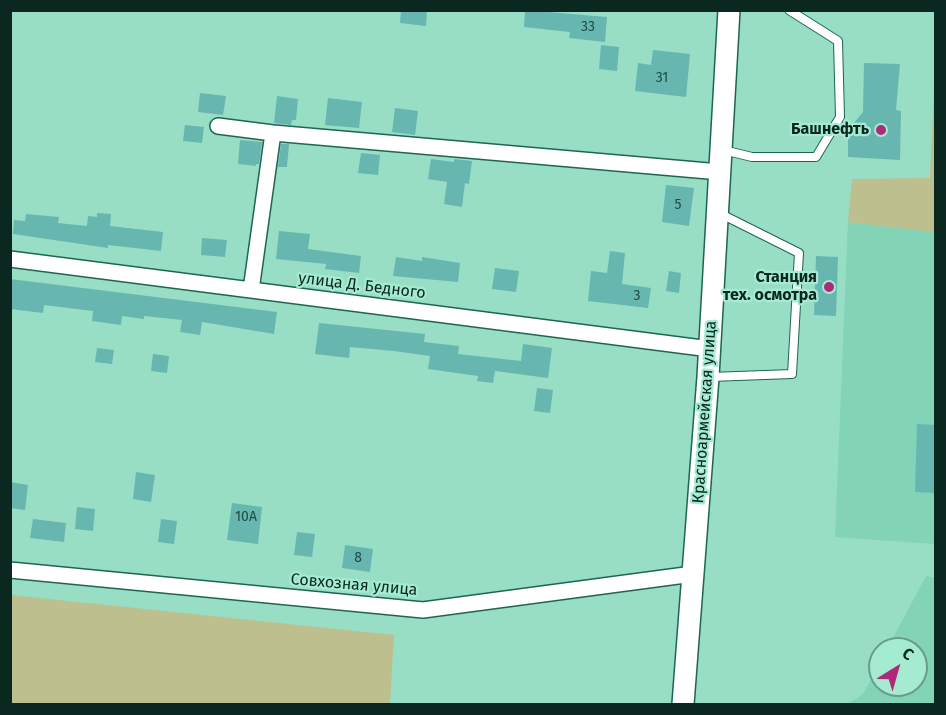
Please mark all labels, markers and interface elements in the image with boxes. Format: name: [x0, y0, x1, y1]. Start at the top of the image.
house number: 33: [581, 19, 595, 35]
house number: 31: [656, 70, 668, 86]
place label: Башнефть: [791, 120, 869, 140]
marker: Башнефть: [874, 123, 888, 137]
house number: 5: [674, 197, 682, 213]
place label: Станция тех. осмотра: [723, 268, 817, 306]
street label: улица Д. Бедного: [297, 269, 427, 303]
marker: Станция тех. осмотра: [822, 280, 836, 294]
house number: 3: [634, 288, 640, 304]
street label: Красноармейская улица: [689, 320, 721, 504]
house number: 10А: [235, 509, 257, 525]
house number: 8: [354, 550, 362, 566]
street label: Совхозная улица: [290, 570, 418, 600]
north arrow: [868, 637, 928, 697]
text: С: [899, 643, 917, 664]

